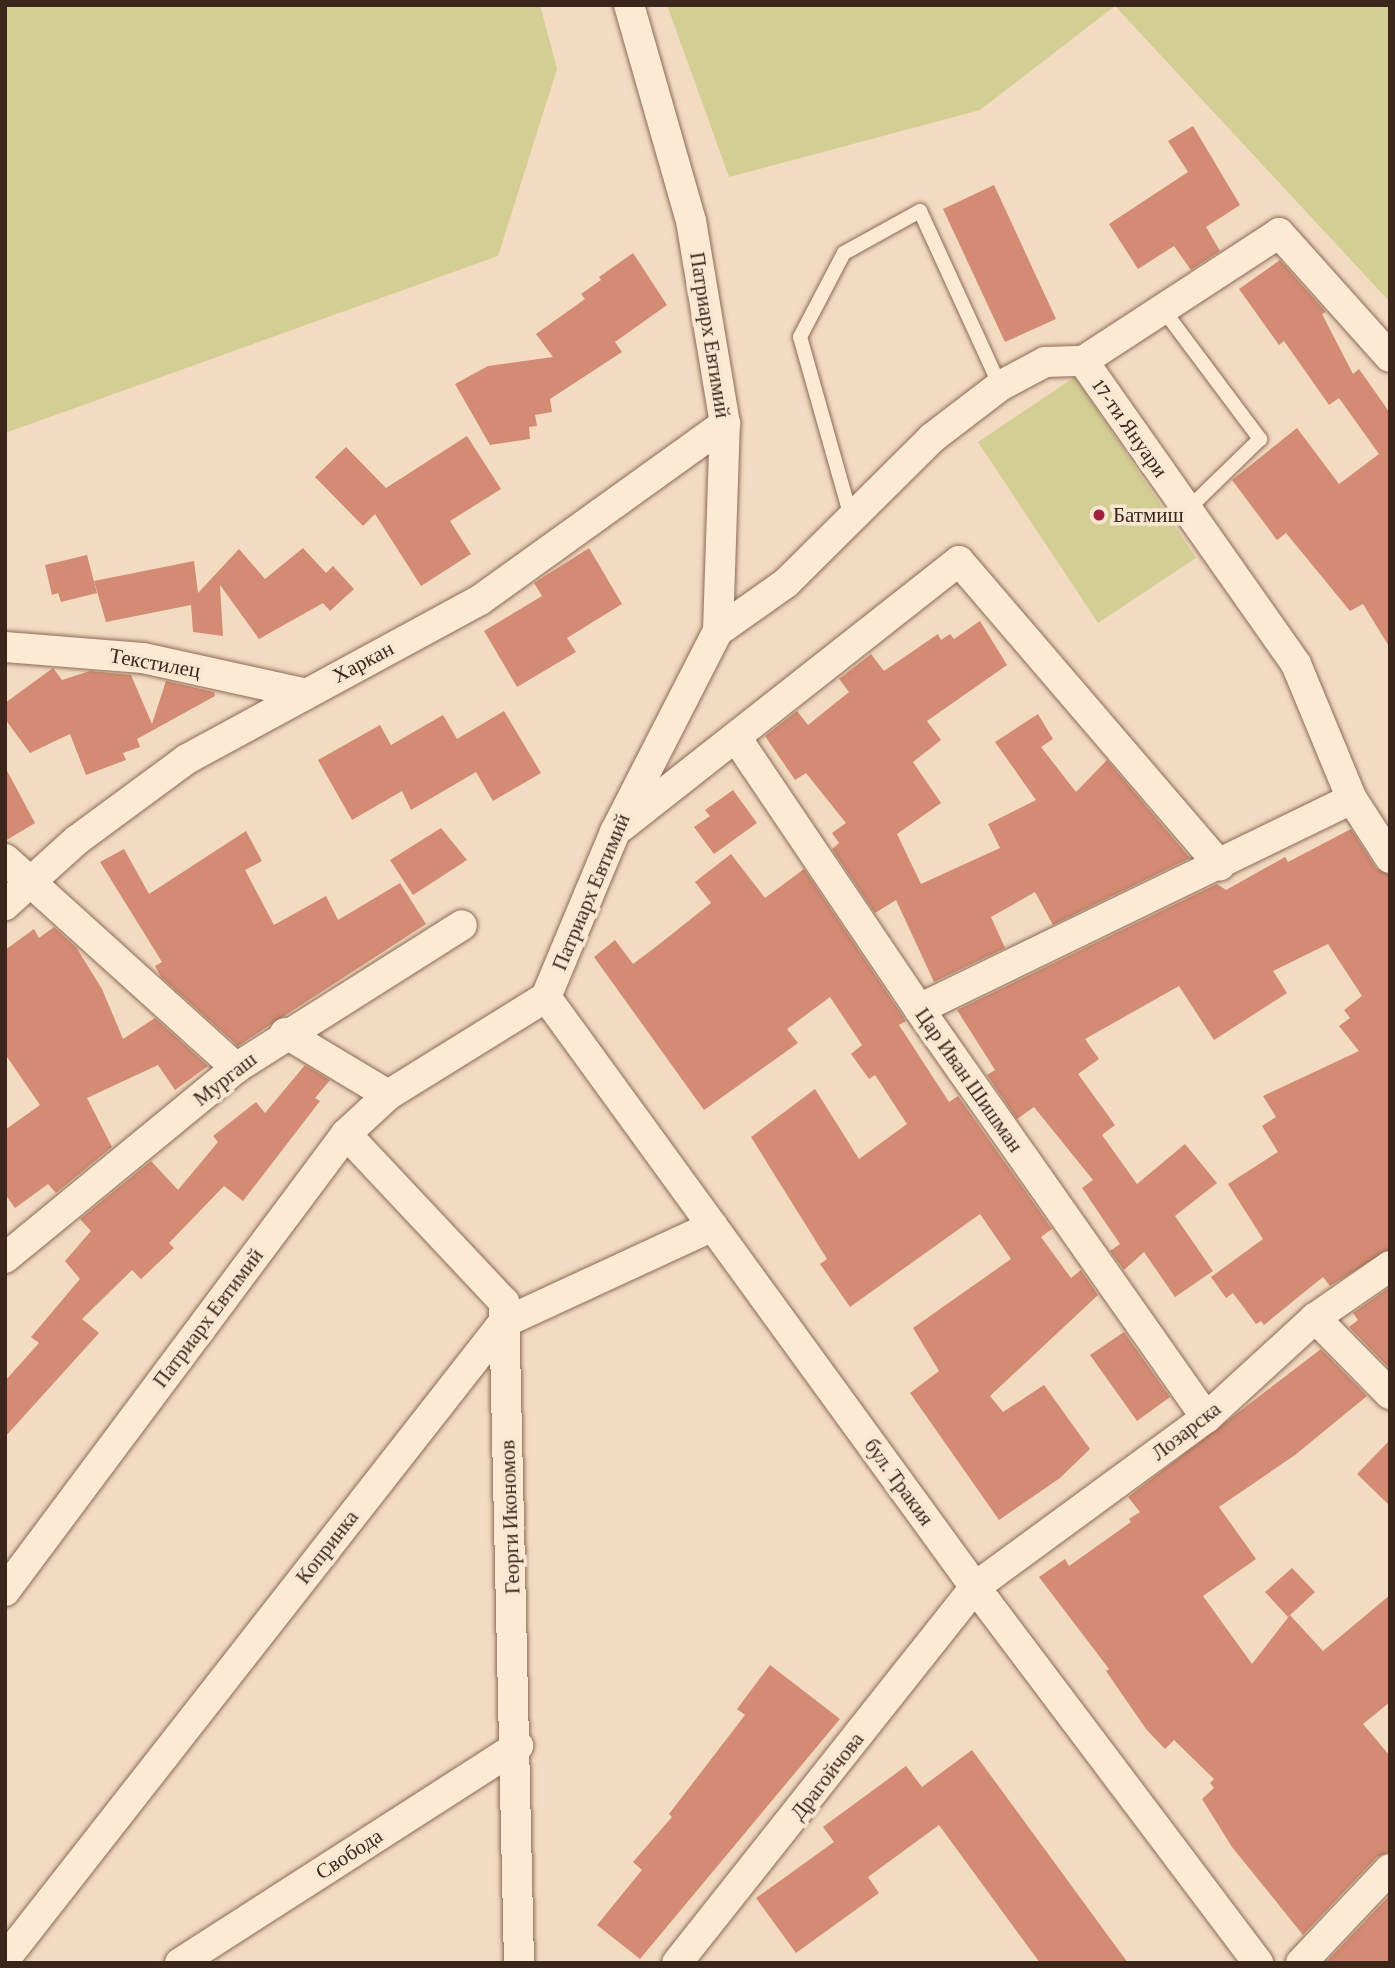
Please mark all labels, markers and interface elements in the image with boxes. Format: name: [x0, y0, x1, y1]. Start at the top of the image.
street label: Патриарх Евтимий: [684, 250, 736, 420]
street label: 17-ти Януари: [1087, 374, 1173, 482]
place label: Батмиш: [1113, 502, 1184, 528]
marker: Батмиш: [1091, 507, 1107, 523]
street label: Харкан: [328, 636, 398, 688]
street label: Текстилец: [108, 643, 202, 683]
street label: Патриарх Евтимий: [547, 810, 635, 974]
street label: Цар Иван Шишман: [910, 1003, 1028, 1157]
street label: Мургаш: [188, 1047, 262, 1111]
street label: Патриарх Евтимий: [147, 1243, 269, 1393]
street label: Лозарска: [1146, 1396, 1226, 1466]
street label: бул. Тракия: [859, 1433, 939, 1531]
street label: Георги Икономов: [495, 1439, 525, 1595]
street label: Копринка: [290, 1505, 364, 1589]
street label: Драгойчова: [785, 1727, 869, 1825]
street label: Свобода: [311, 1823, 387, 1885]

